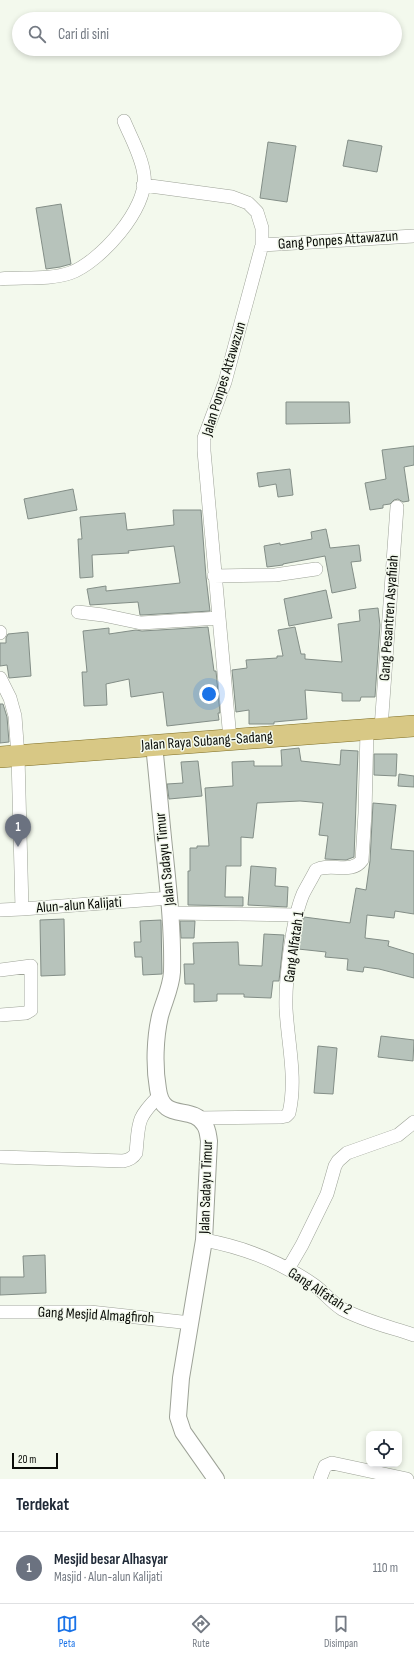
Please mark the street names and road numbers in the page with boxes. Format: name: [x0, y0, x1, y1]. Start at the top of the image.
street label: Gang Ponpes Attawazun: [277, 226, 399, 254]
street label: Jalan Ponpes Attawazun: [197, 320, 250, 439]
street label: Gang Pesantren Asyafiiah: [375, 554, 403, 682]
street label: Jalan Raya Subang-Sadang: [140, 727, 273, 755]
street label: Jalan Sadayu Timur: [151, 811, 179, 908]
street label: Alun-alun Kalijati: [35, 893, 122, 918]
street label: Gang Alfatah 1: [280, 909, 308, 984]
street label: Jalan Sadayu Timur: [195, 1139, 217, 1235]
street label: Gang Alfatah 2: [284, 1263, 356, 1319]
street label: Gang Mesjid Almagfiroh: [37, 1302, 155, 1328]

